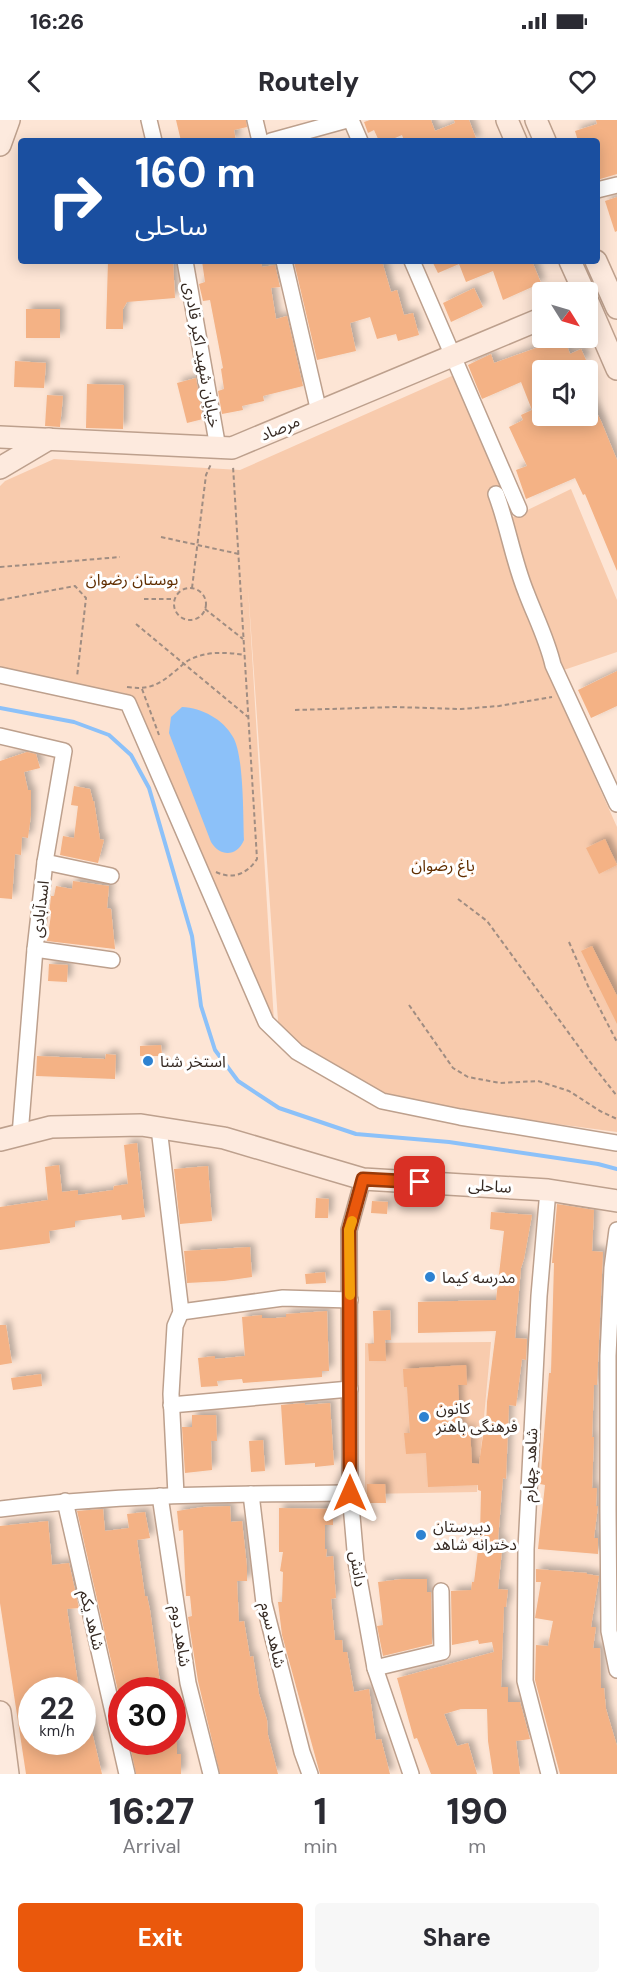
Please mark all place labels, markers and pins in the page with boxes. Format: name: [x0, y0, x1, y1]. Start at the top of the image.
place label: استخر شنا: [160, 1051, 226, 1072]
marker: استخر شنا: [141, 1054, 155, 1068]
pin: [394, 1156, 445, 1207]
place label: مدرسه کیما: [442, 1267, 515, 1288]
marker: مدرسه کیما: [423, 1270, 437, 1284]
place label: کانون فرهنگی باهنر: [435, 1398, 518, 1437]
marker: کانون فرهنگی باهنر: [417, 1410, 431, 1424]
place label: دبیرستان دخترانه شاهد: [433, 1516, 517, 1555]
marker: دبیرستان دخترانه شاهد: [414, 1528, 428, 1542]

